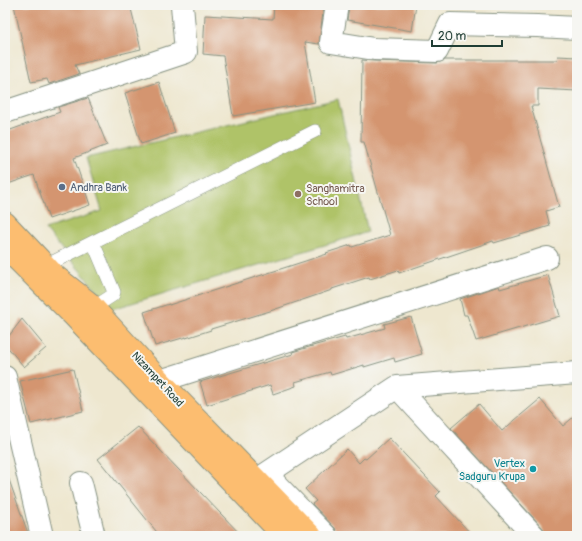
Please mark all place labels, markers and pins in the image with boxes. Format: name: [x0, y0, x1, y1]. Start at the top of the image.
place label: Andhra Bank: [70, 181, 128, 194]
marker: Andhra Bank: [57, 182, 67, 192]
place label: Sanghamitra School: [306, 182, 365, 208]
marker: Sanghamitra School: [293, 189, 303, 199]
place label: Vertex Sadguru Krupa: [459, 457, 525, 483]
marker: Vertex Sadguru Krupa: [528, 464, 538, 474]

